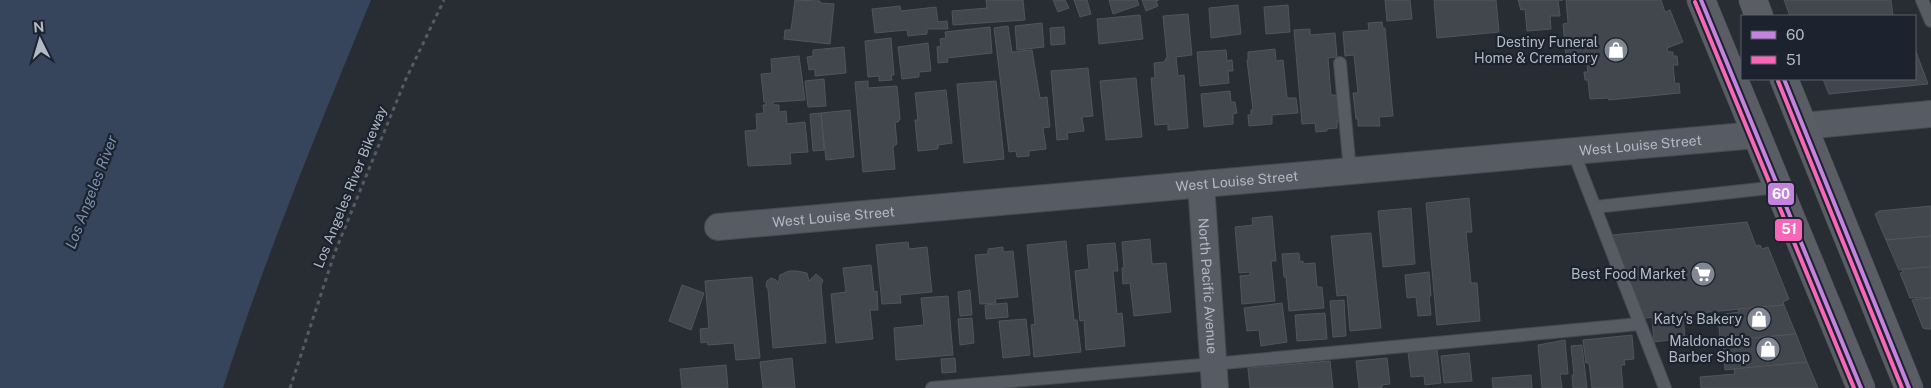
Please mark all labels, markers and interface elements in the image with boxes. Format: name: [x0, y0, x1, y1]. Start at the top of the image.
north arrow: [15, 15, 65, 65]
legend: [1741, 15, 1916, 80]
text: N: [33, 19, 45, 35]
text: 60: [1786, 26, 1804, 43]
place label: Destiny Funeral Home & Crematory: [1474, 34, 1599, 66]
shop icon: Destiny Funeral Home & Crematory: [1603, 37, 1629, 63]
text: 51: [1786, 51, 1802, 68]
street label: Los Angeles River Bikeway: [310, 103, 390, 270]
street label: West Louise Street: [1578, 132, 1702, 159]
water label: Los Angeles River: [62, 133, 121, 251]
street label: West Louise Street: [1175, 168, 1299, 194]
line badge: 60: [1767, 182, 1795, 206]
text: 60: [1772, 186, 1790, 202]
street label: West Louise Street: [772, 203, 896, 230]
street label: North Pacific Avenue: [1195, 217, 1221, 354]
line badge: 51: [1774, 218, 1803, 242]
text: 51: [1781, 221, 1797, 237]
supermarket icon: Best Food Market: [1690, 261, 1716, 287]
place label: Best Food Market: [1571, 266, 1686, 282]
shop icon: Katy's Bakery: [1746, 306, 1772, 332]
place label: Katy's Bakery: [1653, 311, 1742, 327]
place label: Maldonado's Barber Shop: [1669, 333, 1750, 365]
shop icon: Maldonado's Barber Shop: [1755, 336, 1781, 362]

